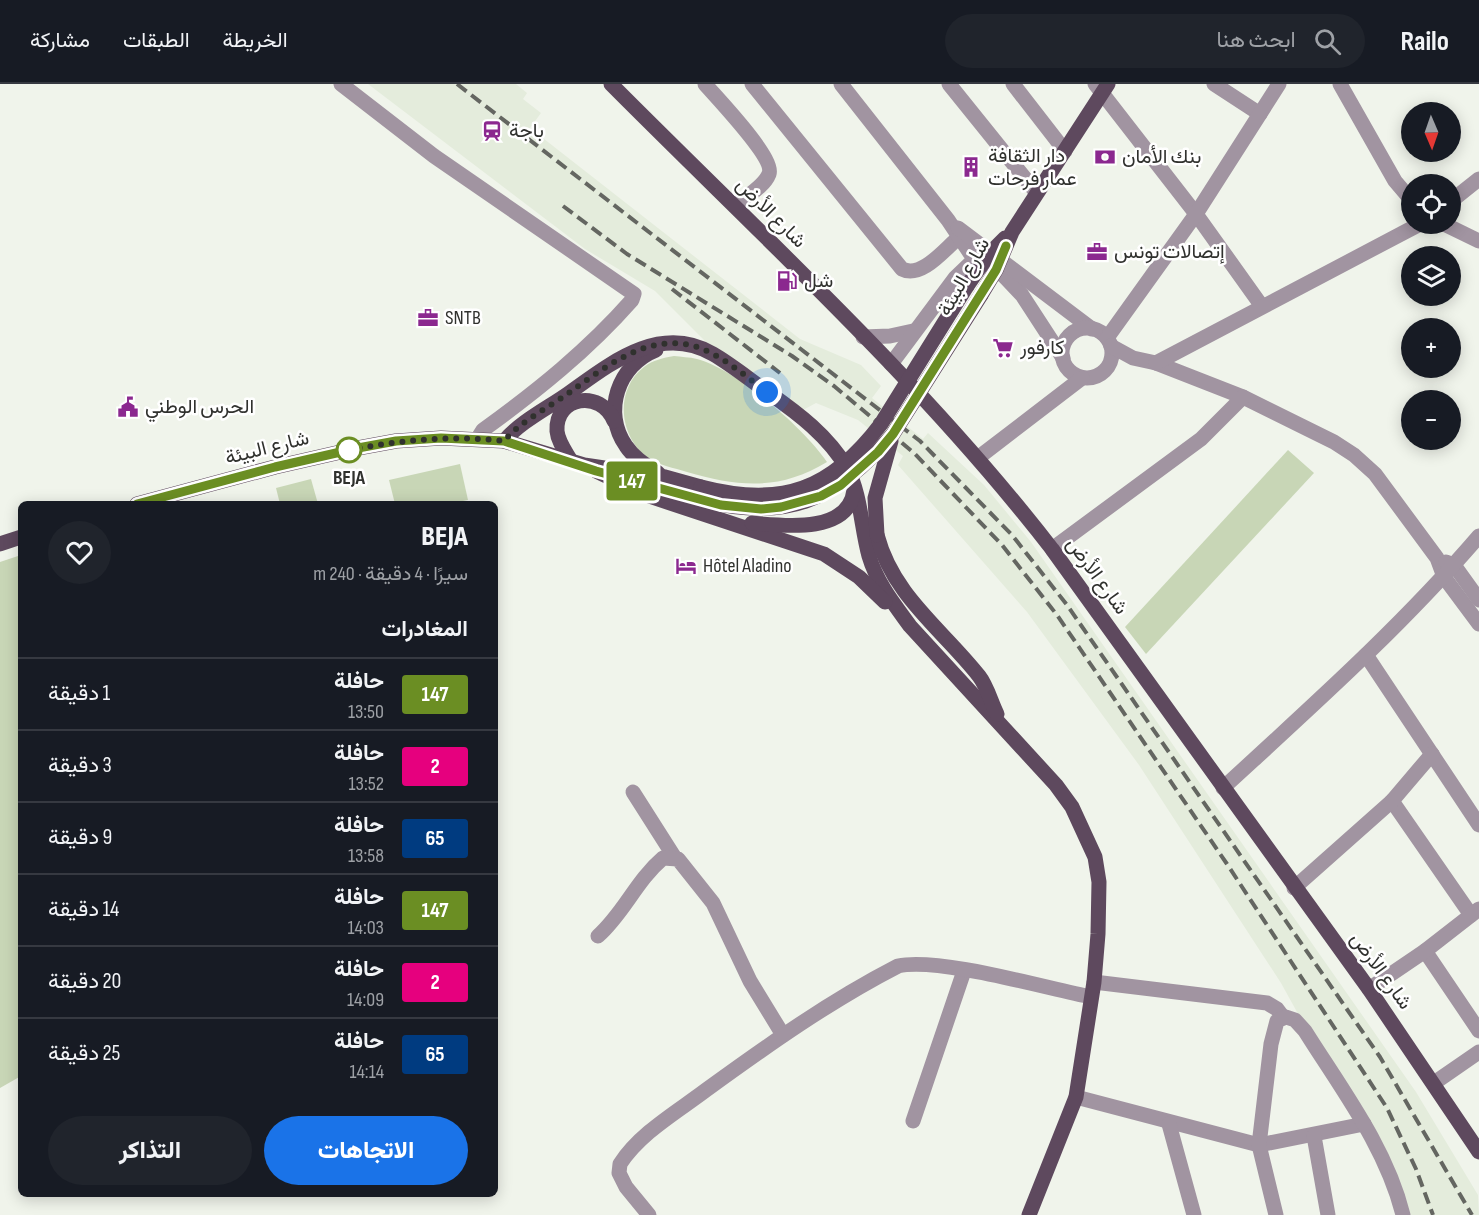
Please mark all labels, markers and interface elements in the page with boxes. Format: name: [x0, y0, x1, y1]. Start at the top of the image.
search box: [945, 14, 1365, 68]
icon: search: [1311, 25, 1344, 58]
text: Railo: [1401, 25, 1449, 58]
text: ابحث هنا: [1217, 27, 1296, 54]
text: مشاركة: [30, 28, 90, 53]
text: الطبقات: [123, 28, 190, 53]
text: الخريطة: [223, 28, 288, 53]
north arrow: [1401, 102, 1461, 162]
map controls: [1401, 102, 1461, 450]
station icon: باجة: [480, 119, 504, 143]
place label: باجة: [509, 119, 544, 143]
place label: دار الثقافة عمار فرحات: [988, 144, 1077, 191]
bank icon: بنك الأمان: [1093, 145, 1117, 169]
place label: بنك الأمان: [1122, 145, 1201, 169]
building icon: دار الثقافة عمار فرحات: [959, 155, 983, 179]
street label: شارع الأرض: [730, 173, 811, 254]
button: locate: [1401, 174, 1461, 234]
street label: شارع البيئة: [933, 234, 996, 321]
office icon: إتصالات تونس: [1085, 240, 1109, 264]
place label: إتصالات تونس: [1114, 240, 1225, 264]
button: layers: [1401, 246, 1461, 306]
fuel station icon: شل: [775, 269, 799, 293]
place label: شل: [804, 269, 833, 293]
office icon: SNTB: [416, 306, 440, 330]
place label: SNTB: [445, 306, 481, 330]
button: +: [1401, 318, 1461, 378]
supermarket icon: كارفور: [991, 336, 1015, 360]
place label: كارفور: [1019, 336, 1065, 360]
your location: [752, 377, 782, 407]
button: −: [1401, 390, 1461, 450]
public building icon: الحرس الوطني: [116, 395, 140, 419]
place label: الحرس الوطني: [145, 395, 254, 423]
street label: شارع البيئة: [223, 426, 312, 471]
marker: BEJA: [336, 437, 362, 463]
line badge: 147: [598, 462, 666, 500]
place label: BEJA: [333, 466, 366, 490]
text: 147: [618, 469, 646, 494]
text: BEJA: [421, 520, 468, 553]
button: heart: [48, 521, 111, 584]
street label: شارع الأرض: [1060, 533, 1133, 620]
hotel icon: Hôtel Aladino: [674, 554, 698, 578]
place label: Hôtel Aladino: [703, 554, 792, 578]
text: سيرًا · 4 دقيقة · 240 m: [313, 562, 468, 586]
text: المغادرات: [382, 616, 468, 643]
text: حافلة: [334, 668, 384, 695]
text: 1 دقيقة: [48, 680, 110, 707]
text: 147: [421, 682, 449, 707]
text: 13:50: [348, 700, 384, 724]
text: حافلة: [334, 740, 384, 767]
text: 3 دقيقة: [48, 752, 112, 779]
text: 2: [430, 754, 440, 779]
text: 13:52: [349, 772, 384, 796]
text: حافلة: [334, 812, 384, 839]
text: 9 دقيقة: [48, 824, 112, 851]
text: 65: [425, 826, 445, 851]
text: 13:58: [348, 844, 384, 868]
text: حافلة: [334, 884, 384, 911]
text: 14 دقيقة: [48, 896, 119, 923]
text: 147: [421, 898, 449, 923]
text: 14:03: [348, 916, 384, 940]
street label: شارع الأرض: [1344, 928, 1417, 1015]
text: حافلة: [334, 956, 384, 983]
text: 20 دقيقة: [48, 968, 121, 995]
text: 2: [430, 970, 440, 995]
text: 14:09: [347, 988, 384, 1012]
text: حافلة: [334, 1028, 384, 1055]
text: 25 دقيقة: [48, 1040, 120, 1067]
text: 65: [425, 1042, 445, 1067]
text: 14:14: [350, 1060, 384, 1084]
button: التذاكر: [48, 1116, 252, 1185]
button: الاتجاهات: [264, 1116, 468, 1185]

